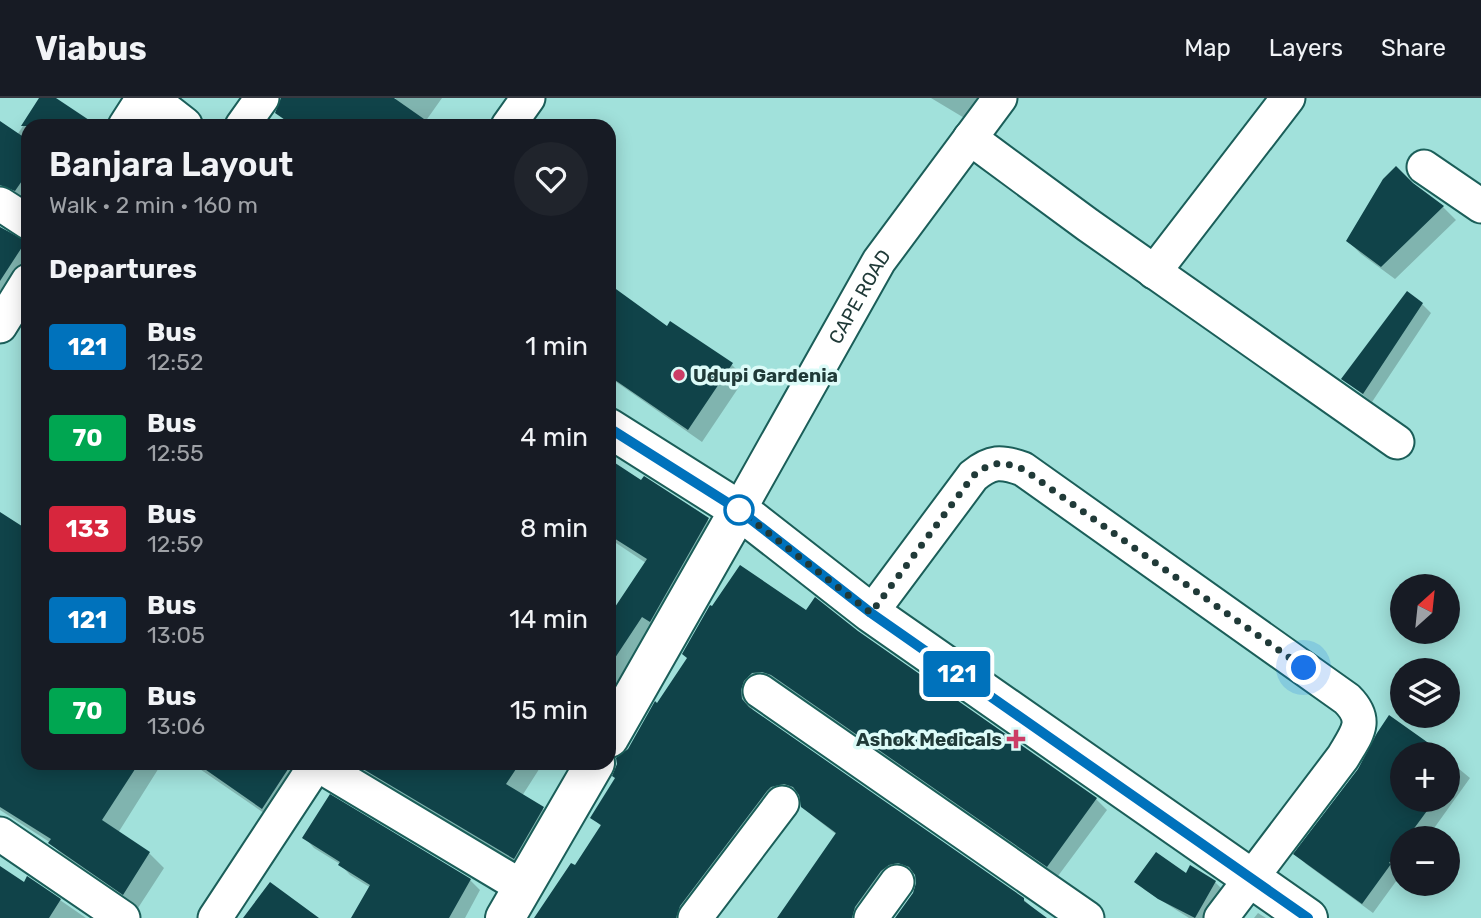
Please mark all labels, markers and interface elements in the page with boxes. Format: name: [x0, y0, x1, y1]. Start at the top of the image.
text: Viabus: [35, 29, 147, 68]
text: Map: [1184, 34, 1231, 62]
text: Layers: [1269, 34, 1343, 62]
text: Share: [1381, 34, 1446, 62]
button: heart: [514, 142, 588, 216]
text: Banjara Layout: [49, 145, 293, 184]
text: Walk · 2 min · 160 m: [49, 191, 258, 219]
street label: CAPE ROAD: [824, 245, 896, 348]
text: Departures: [49, 254, 197, 285]
text: Bus: [147, 317, 196, 348]
text: 1 min: [525, 331, 588, 362]
text: 121: [68, 333, 107, 361]
text: 12:52: [147, 348, 203, 376]
place label: Udupi Gardenia: [693, 364, 838, 387]
marker: Udupi Gardenia: [671, 367, 687, 383]
text: Bus: [147, 408, 196, 439]
text: 4 min: [520, 422, 588, 453]
text: 70: [72, 424, 103, 452]
text: 12:55: [147, 439, 204, 467]
unlabelled marker: [724, 495, 754, 525]
text: Bus: [147, 499, 196, 530]
text: 8 min: [520, 513, 588, 544]
text: 133: [66, 515, 109, 543]
text: 12:59: [147, 530, 204, 558]
north arrow: [1390, 574, 1460, 644]
map controls: [1390, 574, 1460, 896]
text: Bus: [147, 590, 196, 621]
text: 14 min: [509, 604, 588, 635]
text: 121: [68, 606, 107, 634]
text: 13:05: [147, 621, 205, 649]
your location: [1286, 650, 1321, 685]
line badge: 121: [917, 651, 997, 697]
button: layers: [1390, 658, 1460, 728]
text: 121: [937, 660, 977, 688]
text: Bus: [147, 681, 196, 712]
text: 15 min: [510, 695, 588, 726]
text: 70: [72, 697, 103, 725]
text: 13:06: [147, 712, 205, 740]
place label: Ashok Medicals: [856, 728, 1002, 751]
marker: Ashok Medicals: [1008, 731, 1024, 747]
button: +: [1390, 742, 1460, 812]
button: −: [1390, 826, 1460, 896]

